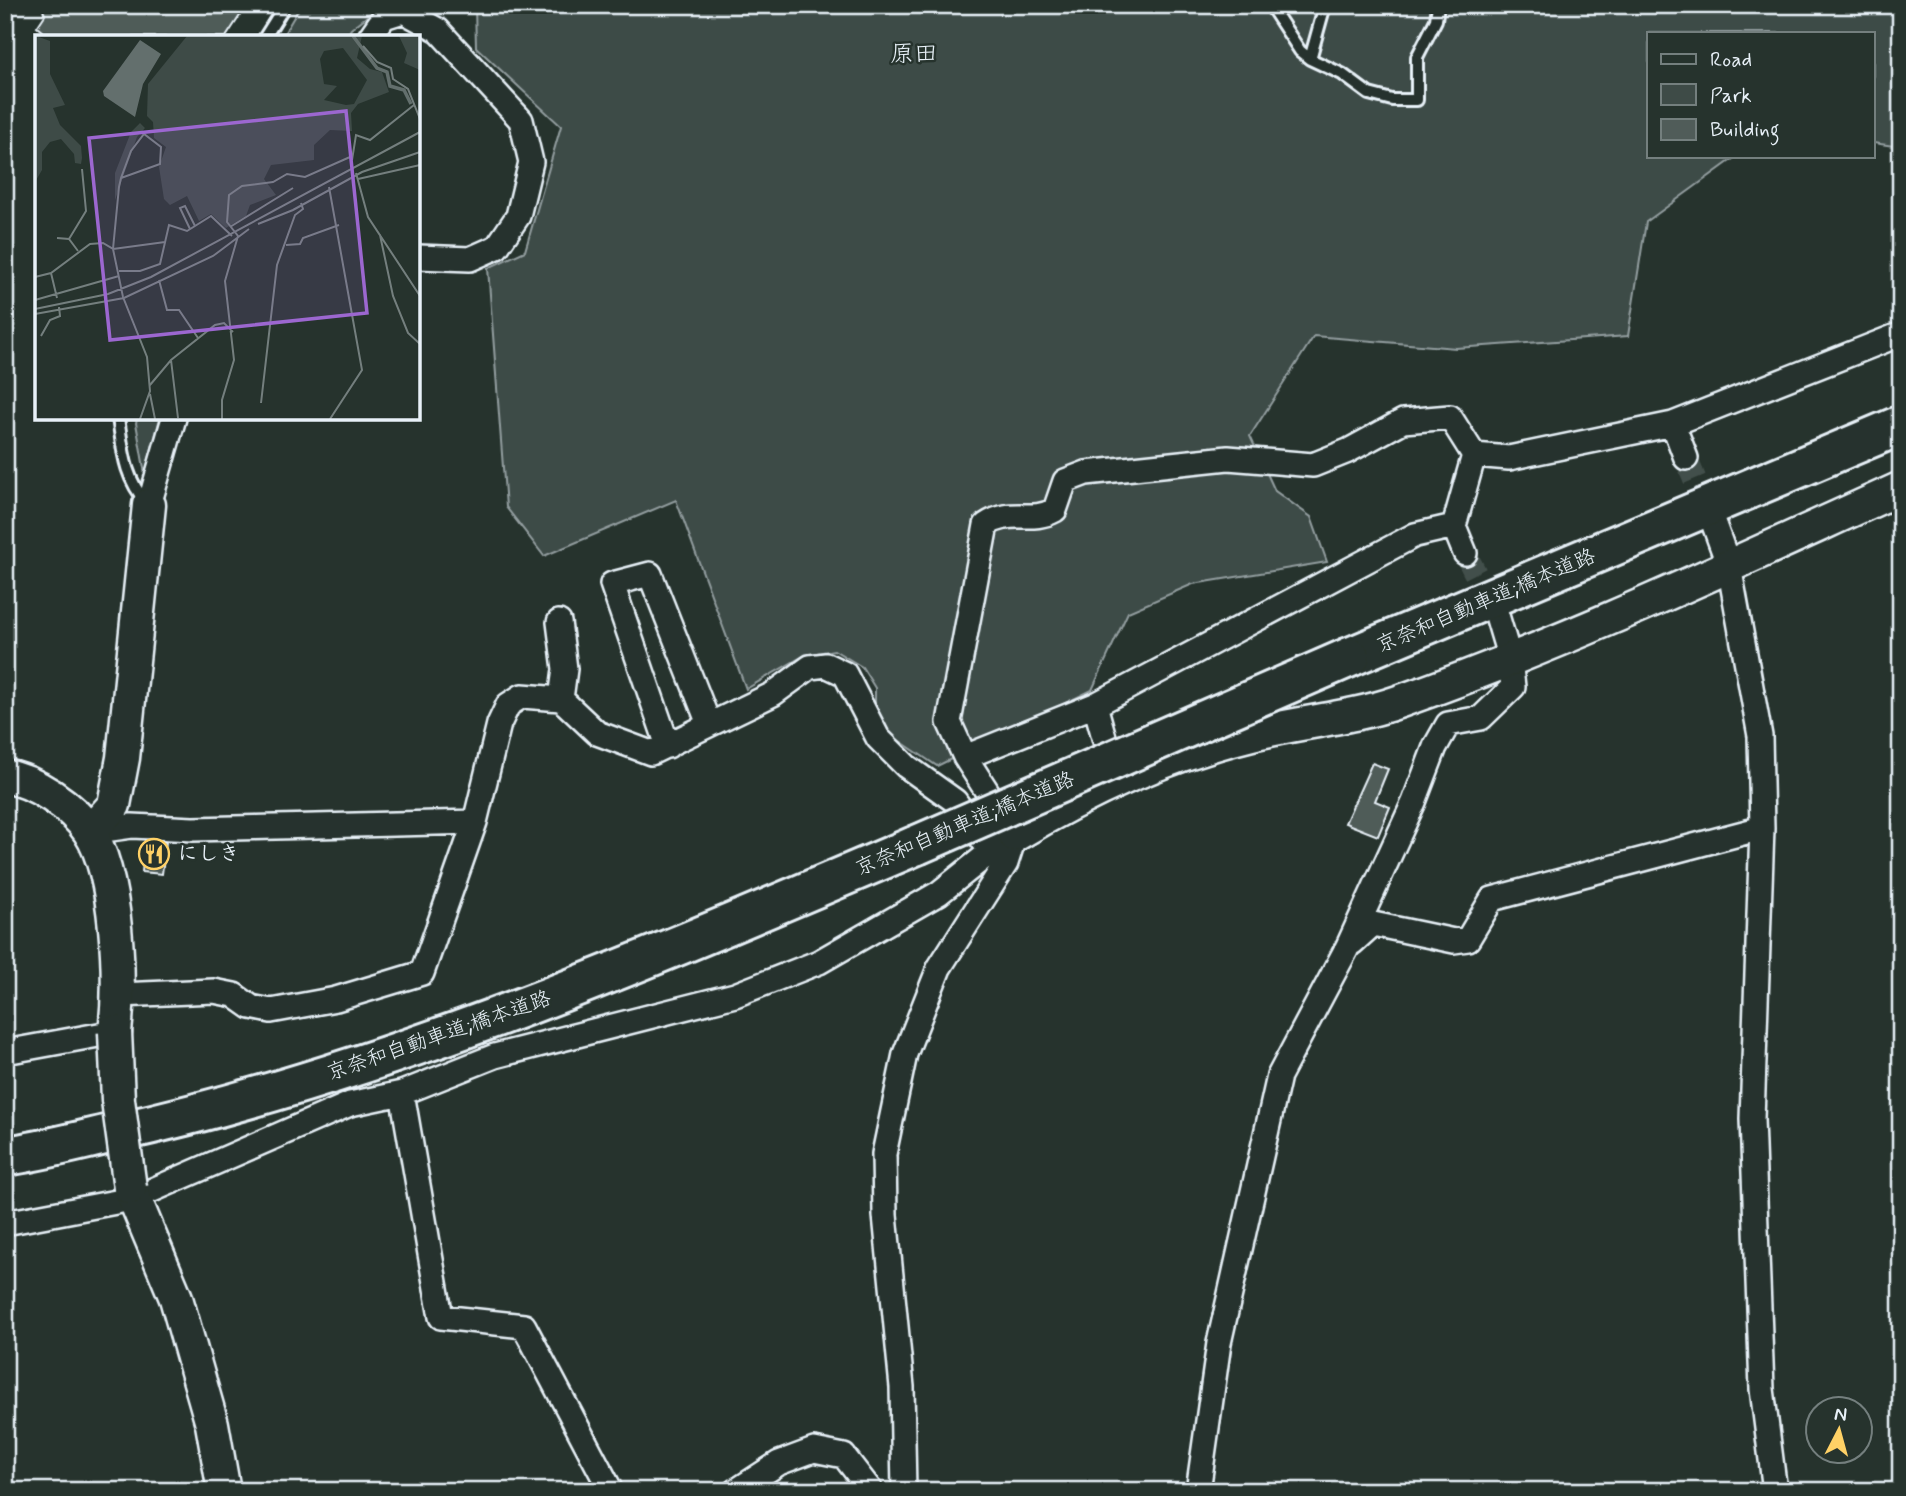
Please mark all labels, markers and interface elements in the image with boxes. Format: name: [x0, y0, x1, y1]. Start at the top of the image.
legend: [1647, 32, 1874, 158]
inset map: [35, 35, 420, 420]
district label: 原田: [890, 39, 938, 70]
text: Road: [1710, 46, 1752, 74]
text: Park: [1710, 82, 1752, 110]
text: Building: [1710, 116, 1780, 146]
street label: 京奈和自動車道;橋本道路: [1372, 542, 1600, 660]
street label: 京奈和自動車道;橋本道路: [851, 765, 1079, 883]
restaurant icon: にしき: [137, 837, 171, 871]
place label: にしき: [177, 840, 240, 868]
street label: 京奈和自動車道;橋本道路: [323, 984, 555, 1088]
north arrow: [1804, 1394, 1874, 1464]
text: N: [1833, 1401, 1848, 1428]

